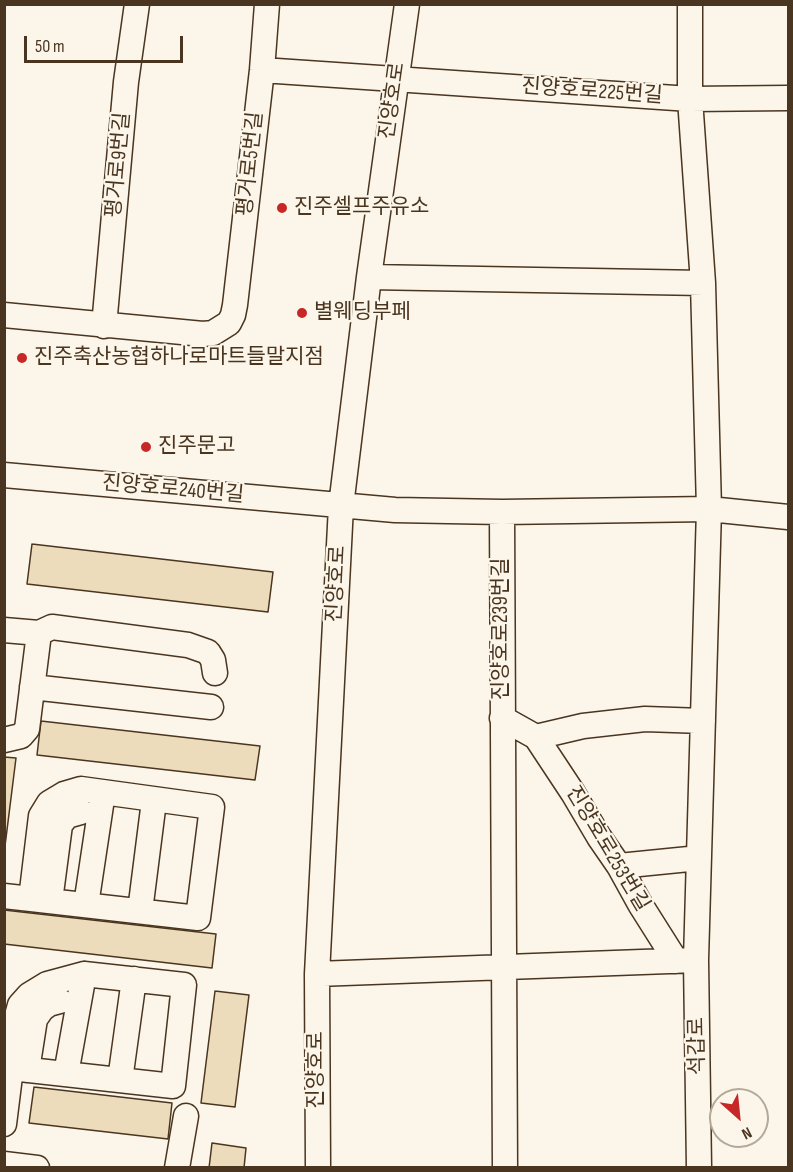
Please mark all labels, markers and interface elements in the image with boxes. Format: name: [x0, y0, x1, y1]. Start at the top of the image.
scale bar: [27, 24, 186, 62]
text: 50 m: [35, 36, 65, 57]
street label: 진양호로: [375, 61, 411, 141]
street label: 진양호로225번길: [520, 74, 664, 110]
street label: 평거로5번길: [233, 110, 269, 218]
street label: 평거로9번길: [102, 111, 136, 219]
place label: 진주셀프주유소: [294, 195, 429, 221]
marker: 진주셀프주유소: [275, 201, 289, 215]
place label: 별웨딩부페: [314, 300, 411, 326]
marker: 별웨딩부페: [295, 306, 309, 320]
place label: 진주축산농협하나로마트들말지점: [34, 345, 324, 371]
marker: 진주축산농협하나로마트들말지점: [15, 351, 29, 365]
place label: 진주문고: [158, 434, 235, 460]
marker: 진주문고: [139, 440, 153, 454]
street label: 진양호로240번길: [101, 471, 245, 509]
street label: 진양호로: [322, 545, 352, 623]
street label: 진양호로239번길: [489, 558, 515, 700]
street label: 진양호로253번길: [560, 782, 654, 916]
street label: 석갑로: [685, 1017, 711, 1075]
street label: 진양호로: [304, 1031, 330, 1109]
north arrow: [709, 1088, 769, 1148]
text: N: [738, 1122, 755, 1143]

